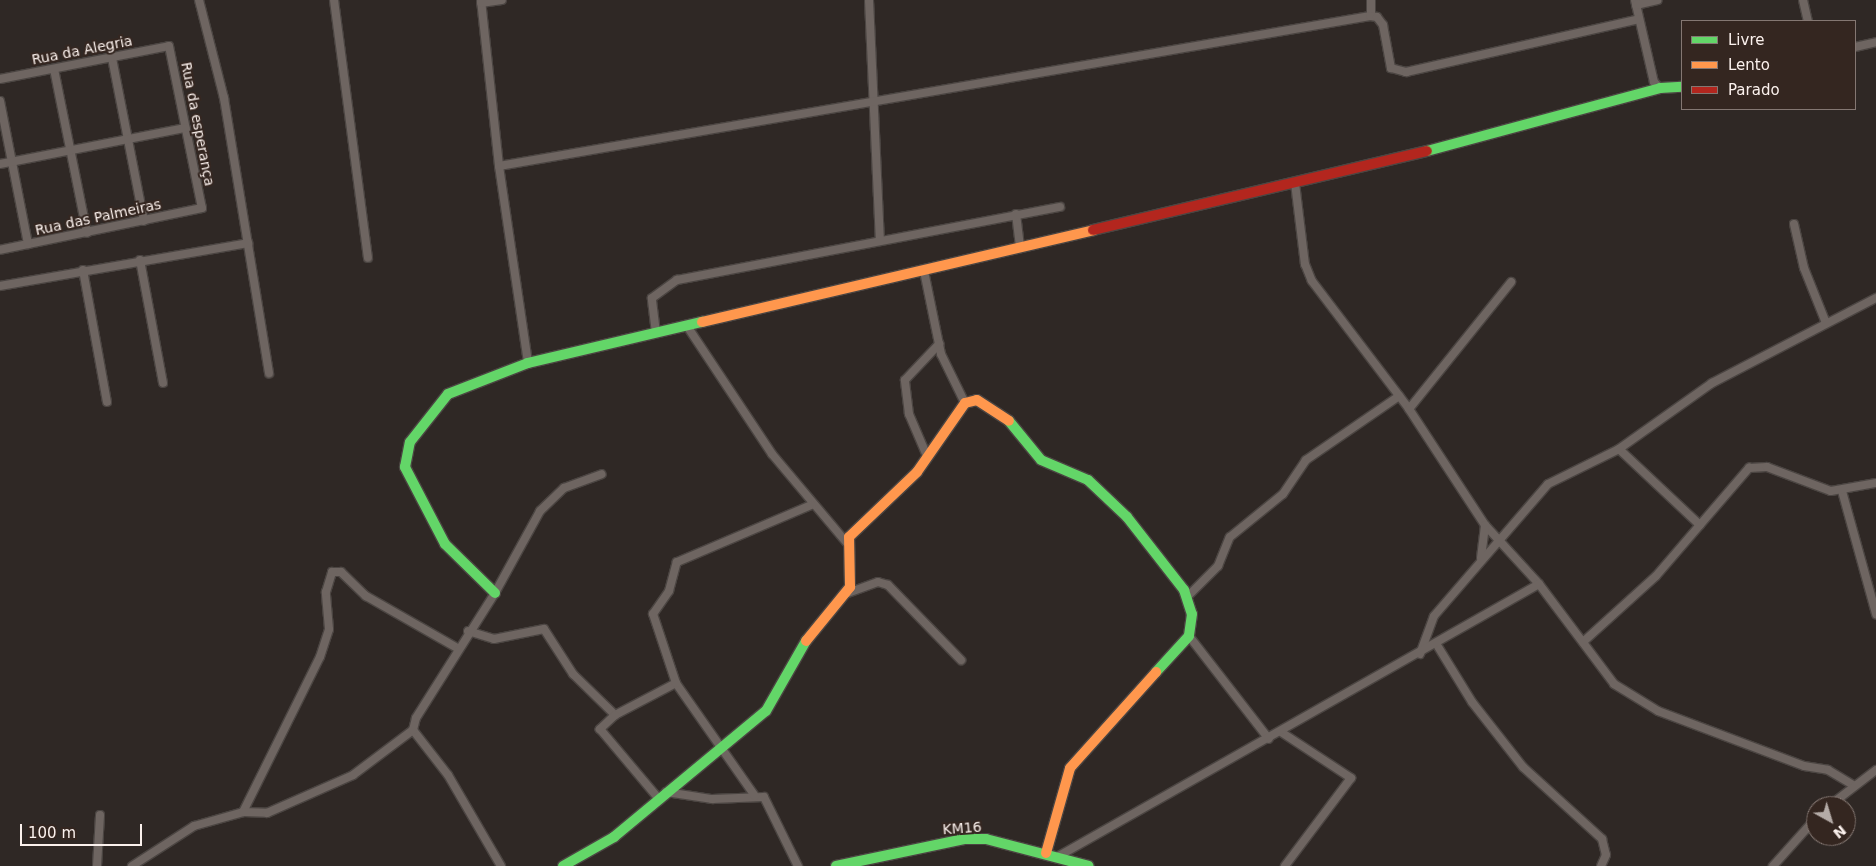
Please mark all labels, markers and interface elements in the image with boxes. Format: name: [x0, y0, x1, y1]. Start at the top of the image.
legend: [1681, 20, 1856, 110]
text: Livre: [1728, 31, 1764, 49]
street label: Rua da Alegria: [30, 32, 134, 68]
text: Lento: [1728, 56, 1770, 74]
street label: Rua da esperança: [178, 61, 218, 187]
text: Parado: [1728, 81, 1780, 99]
street label: Rua das Palmeiras: [34, 195, 162, 239]
north arrow: [1806, 796, 1856, 846]
scale bar: [22, 814, 145, 846]
street label: KM16: [942, 818, 982, 838]
text: N: [1830, 822, 1849, 842]
text: 100 m: [28, 824, 76, 842]

